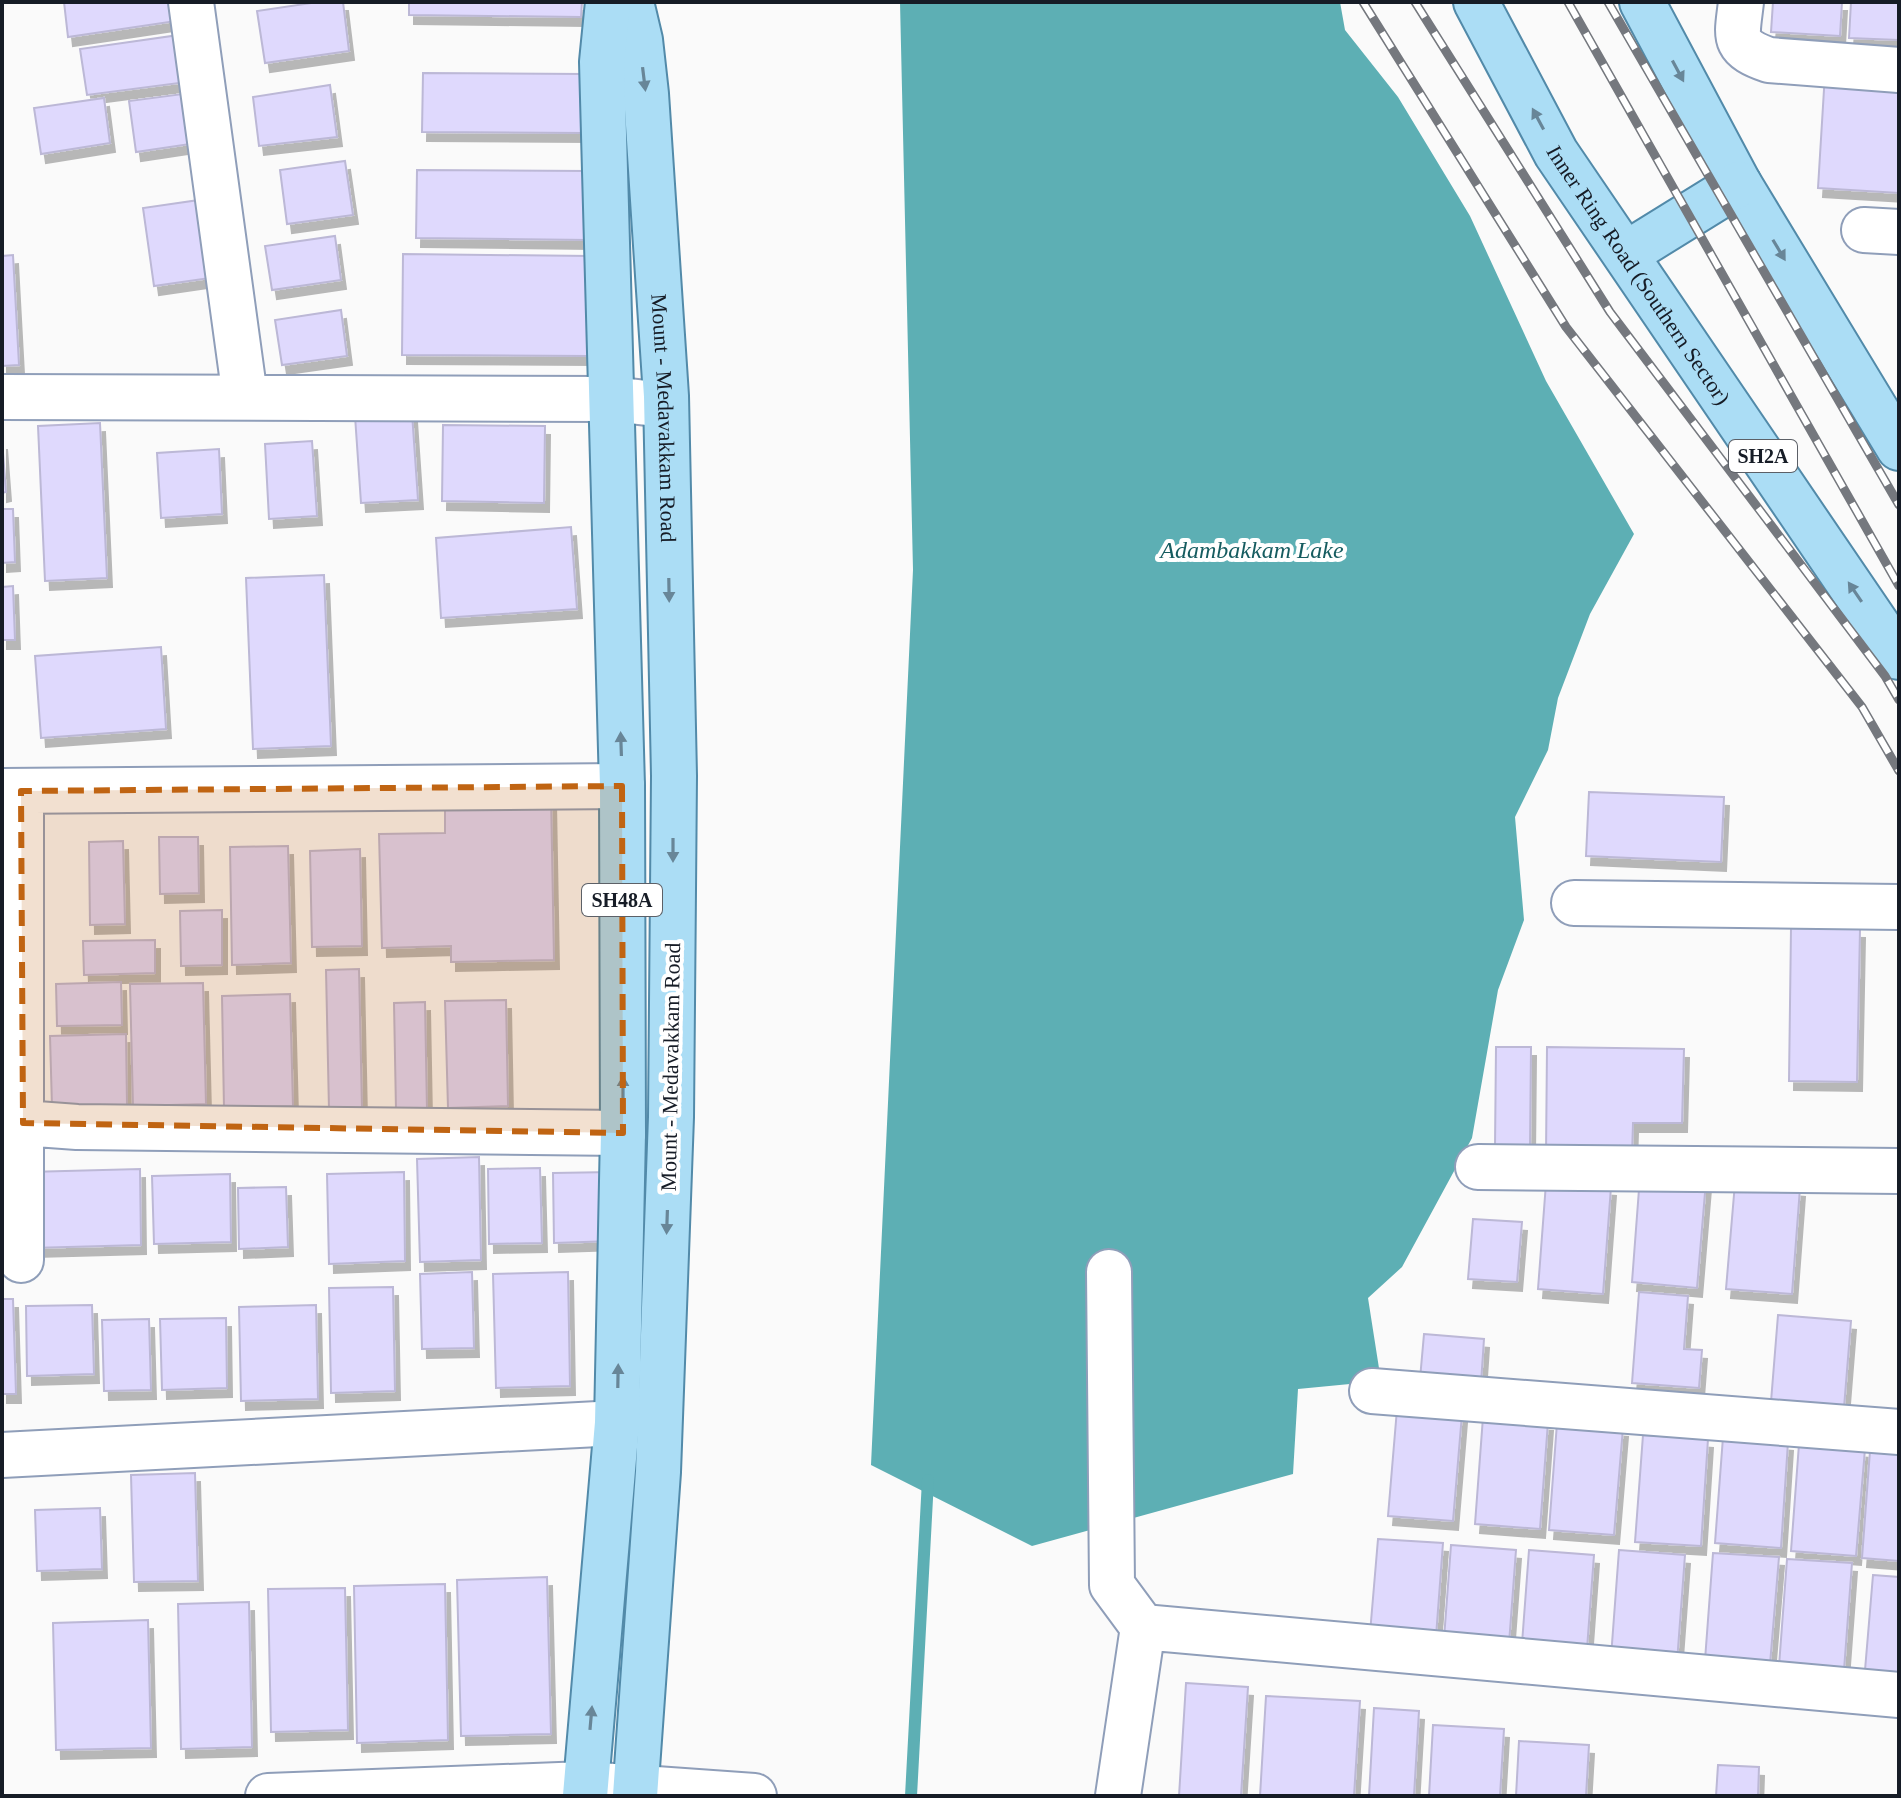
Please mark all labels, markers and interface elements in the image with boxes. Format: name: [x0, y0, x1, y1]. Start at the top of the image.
one-way arrow: [1672, 59, 1685, 82]
one-way arrow: [638, 67, 651, 92]
one-way arrow: [1531, 107, 1544, 130]
street label: Inner Ring Road (Southern Sector): [1541, 141, 1735, 409]
one-way arrow: [1772, 239, 1786, 261]
street label: Mount - Medavakkam Road: [646, 293, 681, 543]
road number: SH2A: [1729, 440, 1797, 472]
water label: Adambakkam Lake: [1158, 537, 1344, 563]
one-way arrow: [663, 578, 676, 603]
one-way arrow: [1848, 582, 1863, 603]
one-way arrow: [614, 731, 627, 756]
one-way arrow: [667, 838, 679, 863]
road number: SH48A: [582, 884, 662, 916]
street label: Mount - Medavakkam Road: [656, 942, 685, 1192]
one-way arrow: [617, 1075, 629, 1100]
one-way arrow: [660, 1210, 673, 1235]
one-way arrow: [612, 1363, 625, 1388]
one-way arrow: [584, 1705, 597, 1730]

